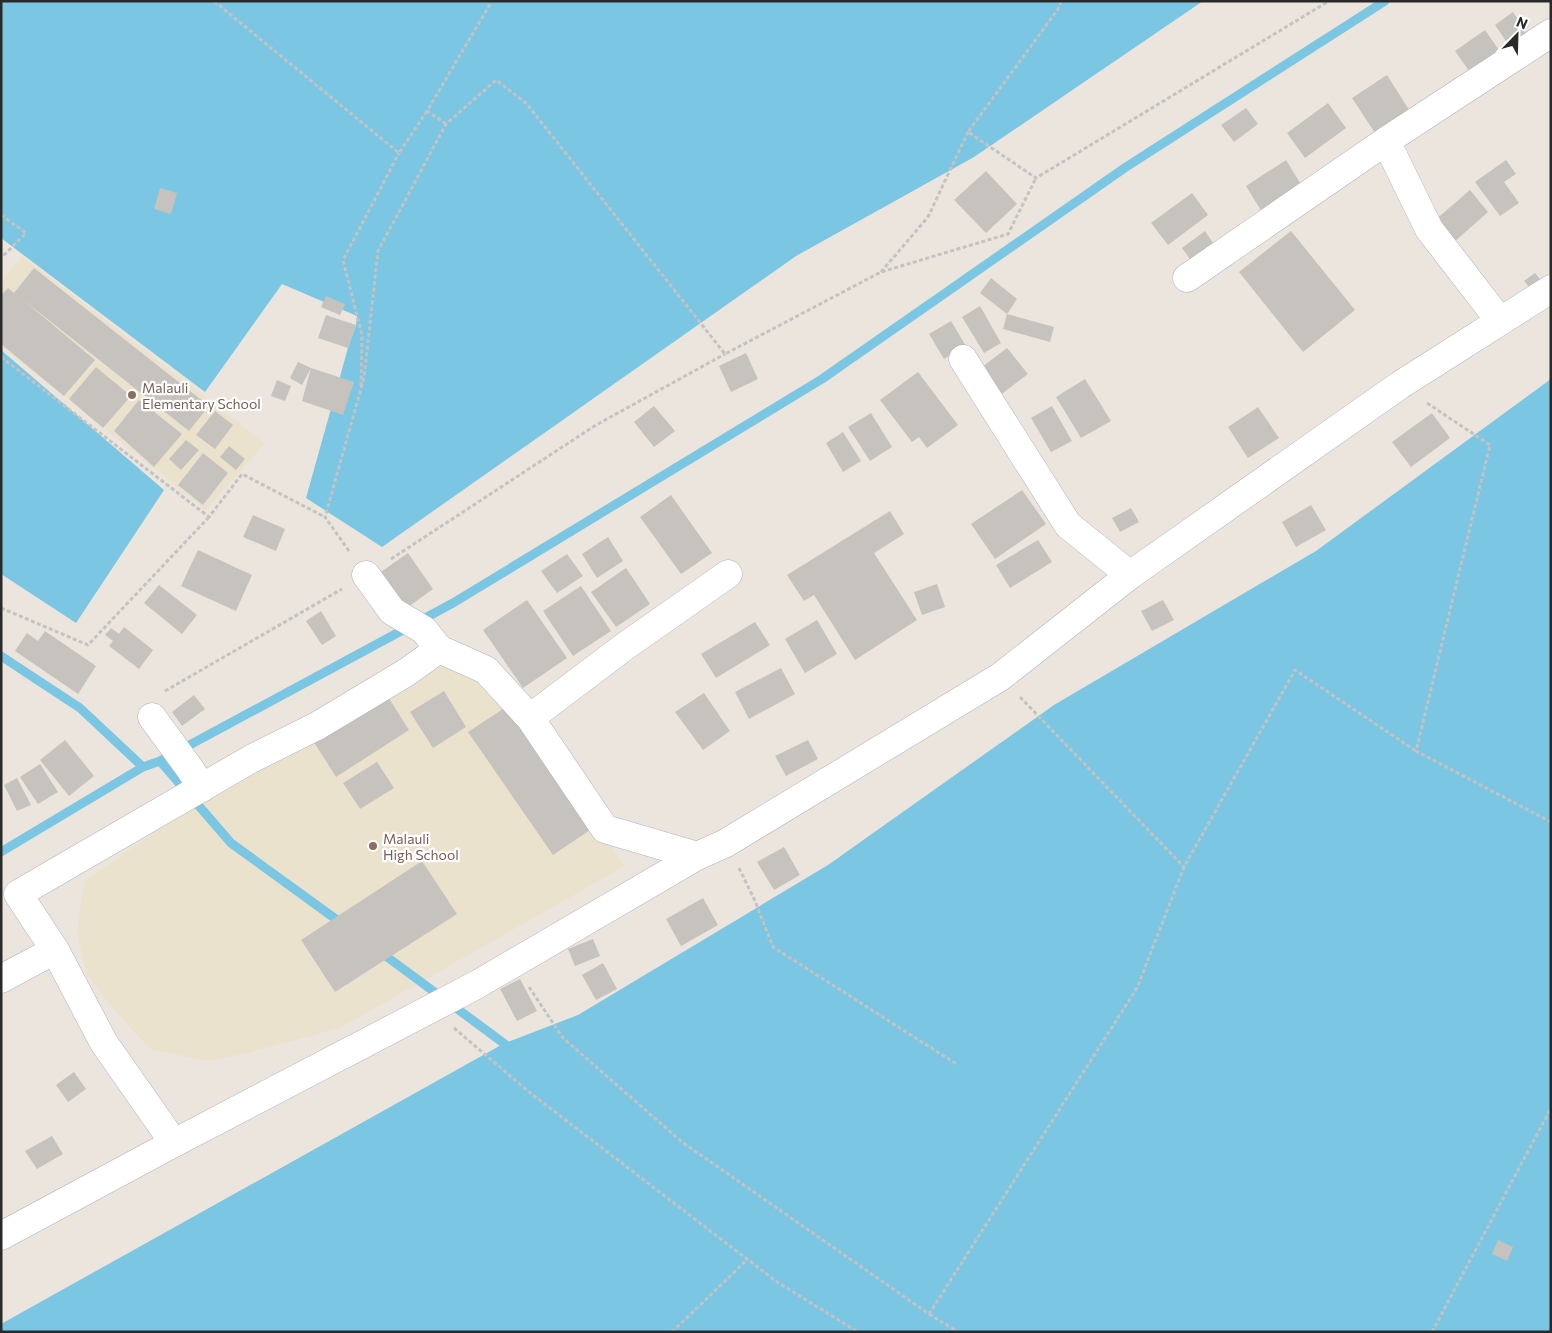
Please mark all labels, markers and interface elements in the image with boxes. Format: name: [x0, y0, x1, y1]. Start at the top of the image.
north arrow: [1492, 10, 1542, 60]
text: N: [1514, 13, 1530, 32]
place label: Malauli Elementary School: [142, 379, 261, 412]
marker: Malauli Elementary School: [126, 389, 138, 401]
place label: Malauli High School: [383, 830, 459, 863]
marker: Malauli High School: [367, 840, 379, 852]

